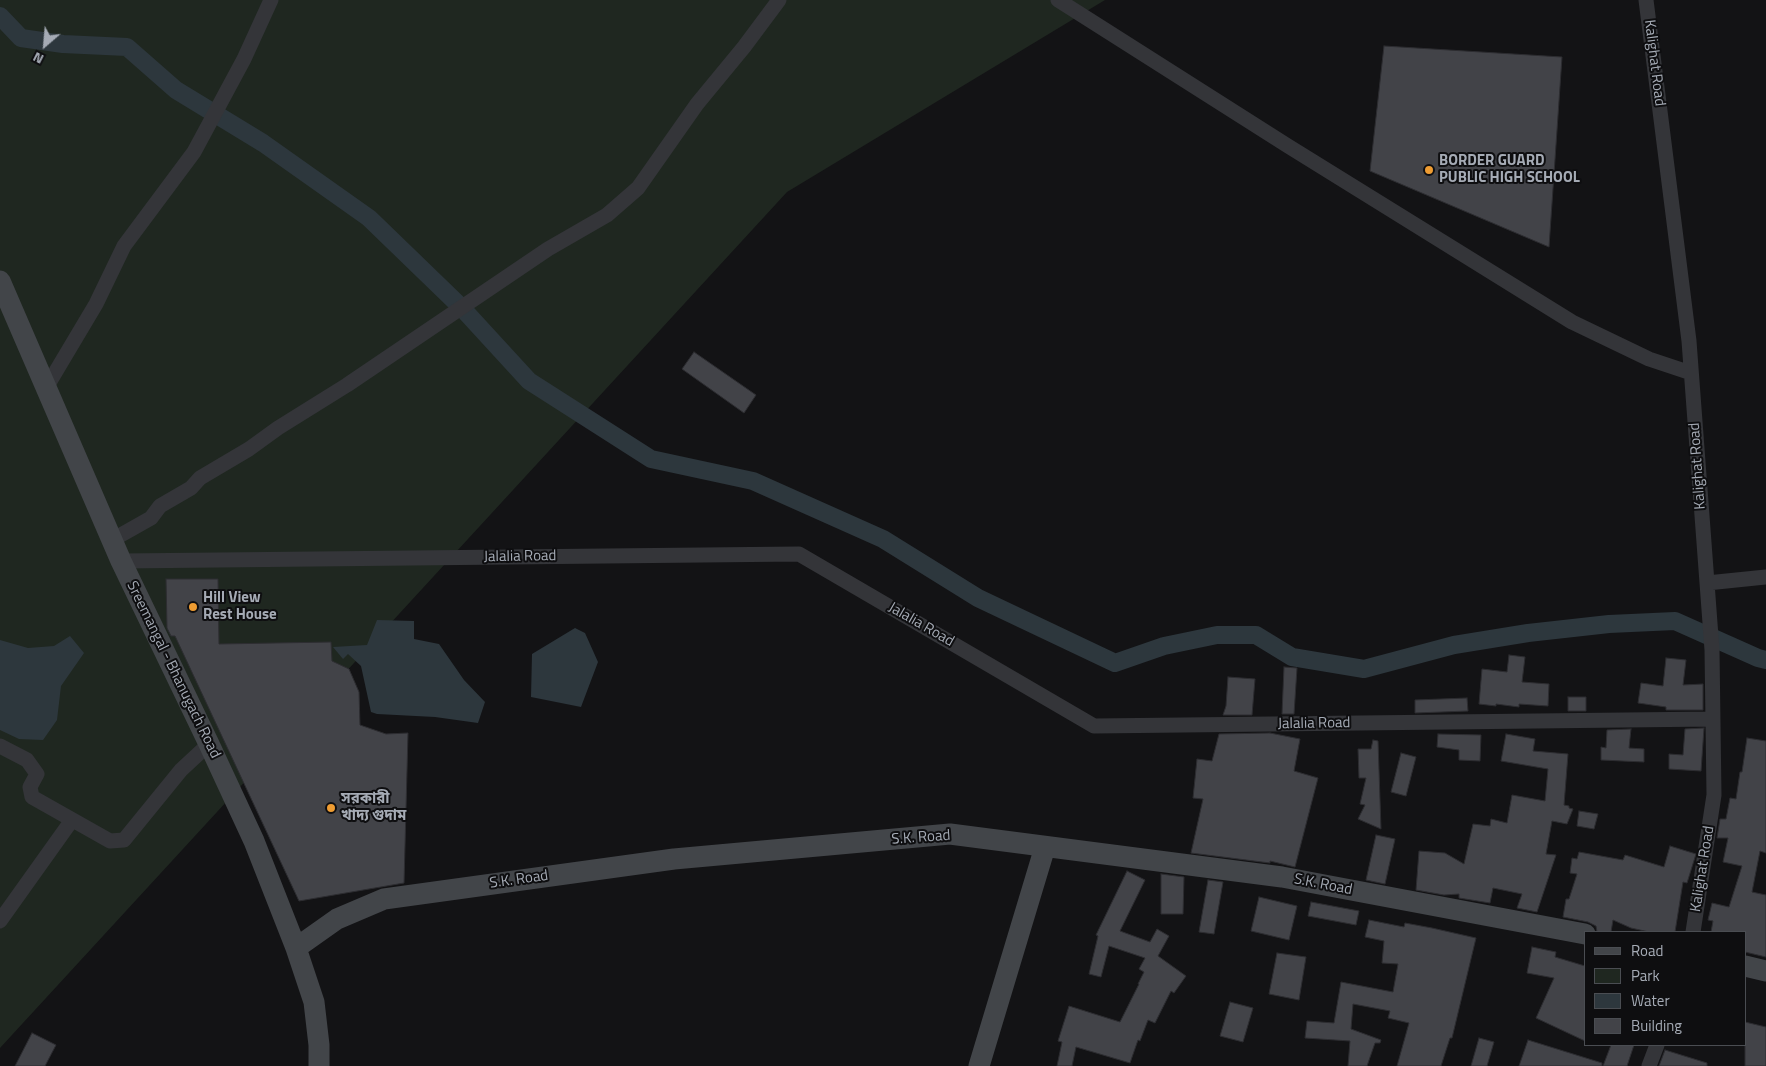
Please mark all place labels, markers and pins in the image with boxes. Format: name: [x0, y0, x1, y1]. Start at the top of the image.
place label: BORDER GUARD PUBLIC HIGH SCHOOL: [1439, 152, 1580, 187]
marker: BORDER GUARD PUBLIC HIGH SCHOOL: [1423, 164, 1435, 176]
place label: Hill View Rest House: [203, 589, 277, 624]
marker: Hill View Rest House: [187, 601, 199, 613]
place label: সরকারী খাদ্য গুদাম: [341, 790, 406, 825]
marker: সরকারী খাদ্য গুদাম: [325, 802, 337, 814]

